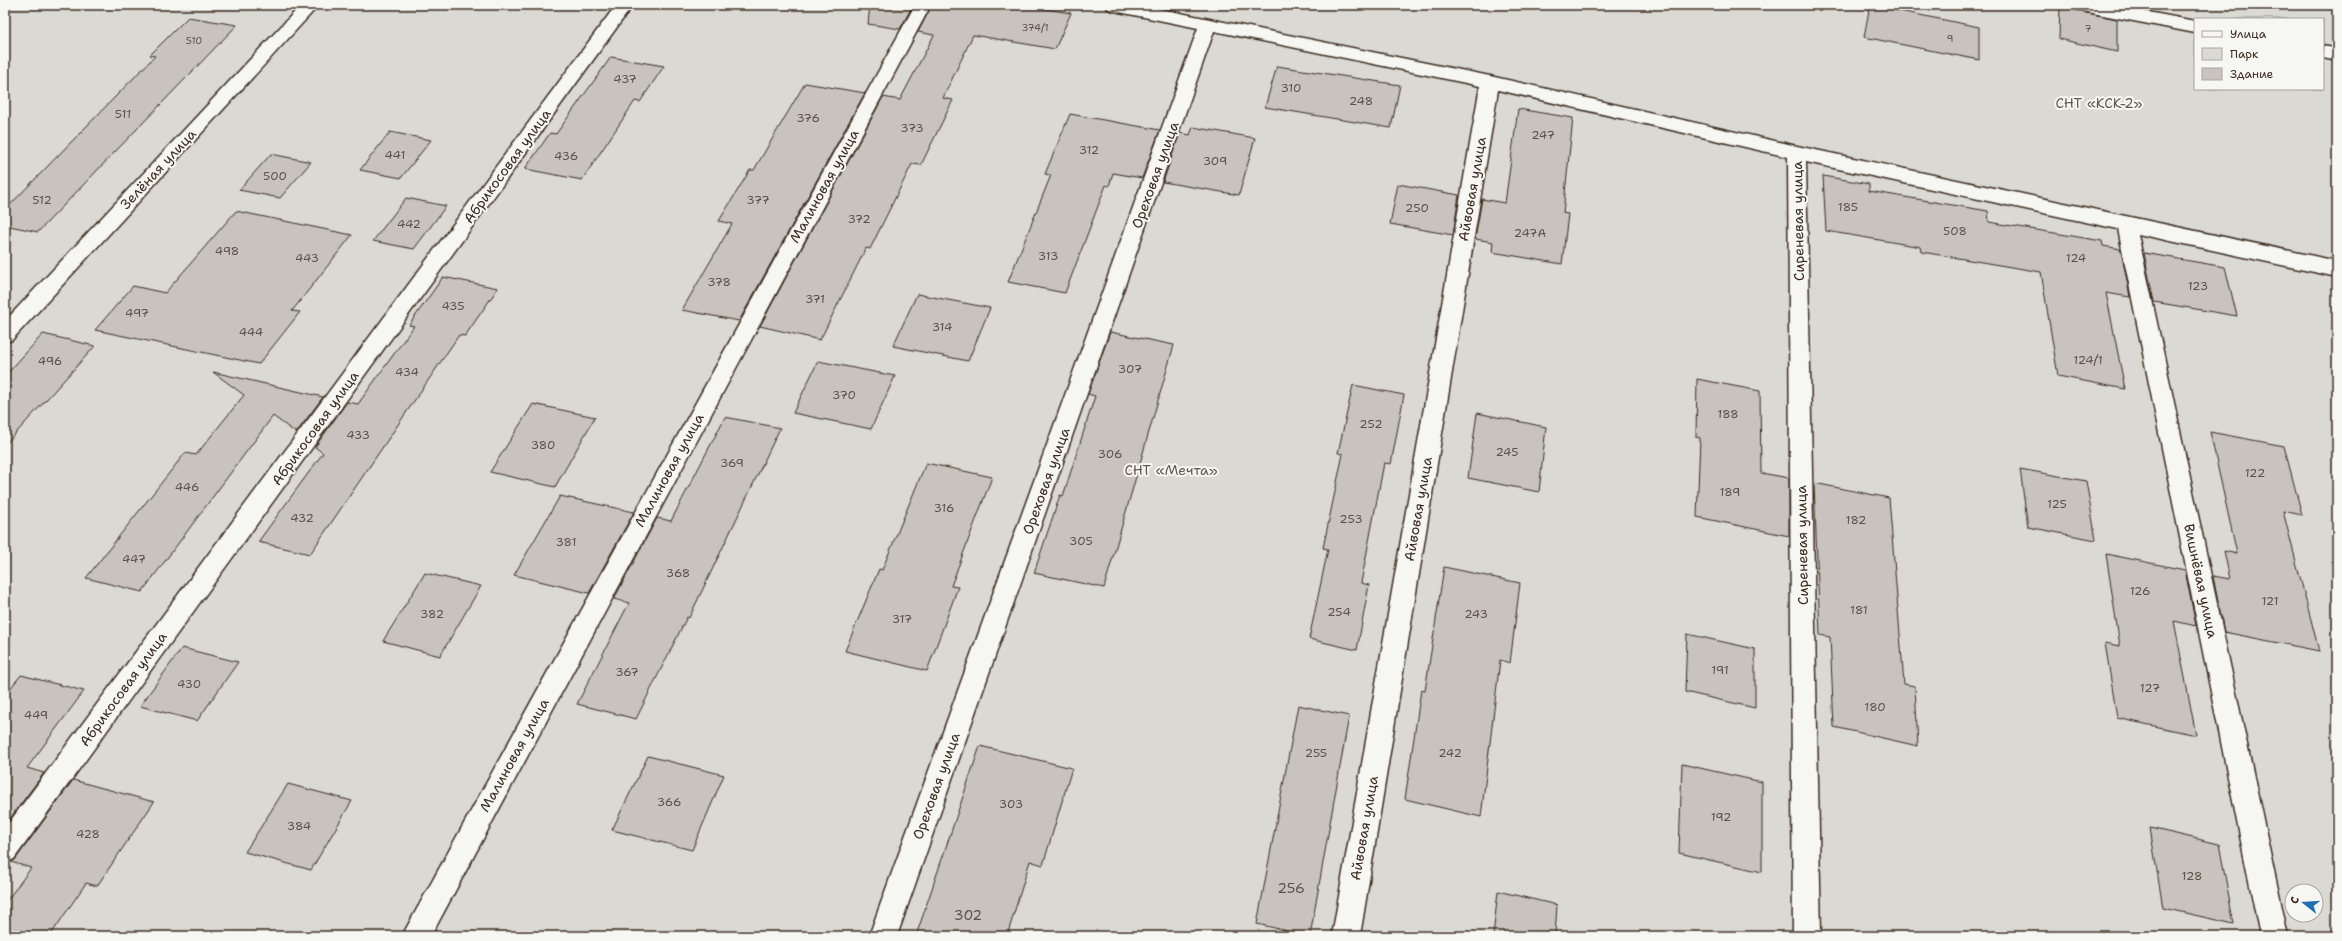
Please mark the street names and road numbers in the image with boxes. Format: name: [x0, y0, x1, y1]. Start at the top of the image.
street label: Абрикосовая улица: [459, 105, 555, 227]
street label: Ореховая улица: [1127, 119, 1183, 231]
street label: Зелёная улица: [116, 125, 200, 213]
street label: Малиновая улица: [785, 126, 863, 246]
street label: Айвовая улица: [1454, 135, 1490, 243]
street label: Сиреневая улица: [1788, 161, 1808, 281]
street label: Абрикосовая улица: [267, 367, 363, 489]
street label: Малиновая улица: [630, 410, 708, 530]
street label: Ореховая улица: [1018, 425, 1074, 537]
street label: Айвовая улица: [1400, 455, 1436, 563]
street label: Сиреневая улица: [1792, 485, 1812, 605]
street label: Вишнёвая улица: [2180, 522, 2222, 640]
street label: Абрикосовая улица: [75, 628, 171, 750]
street label: Малиновая улица: [475, 695, 553, 815]
street label: Ореховая улица: [908, 730, 964, 842]
street label: Айвовая улица: [1346, 774, 1382, 882]

